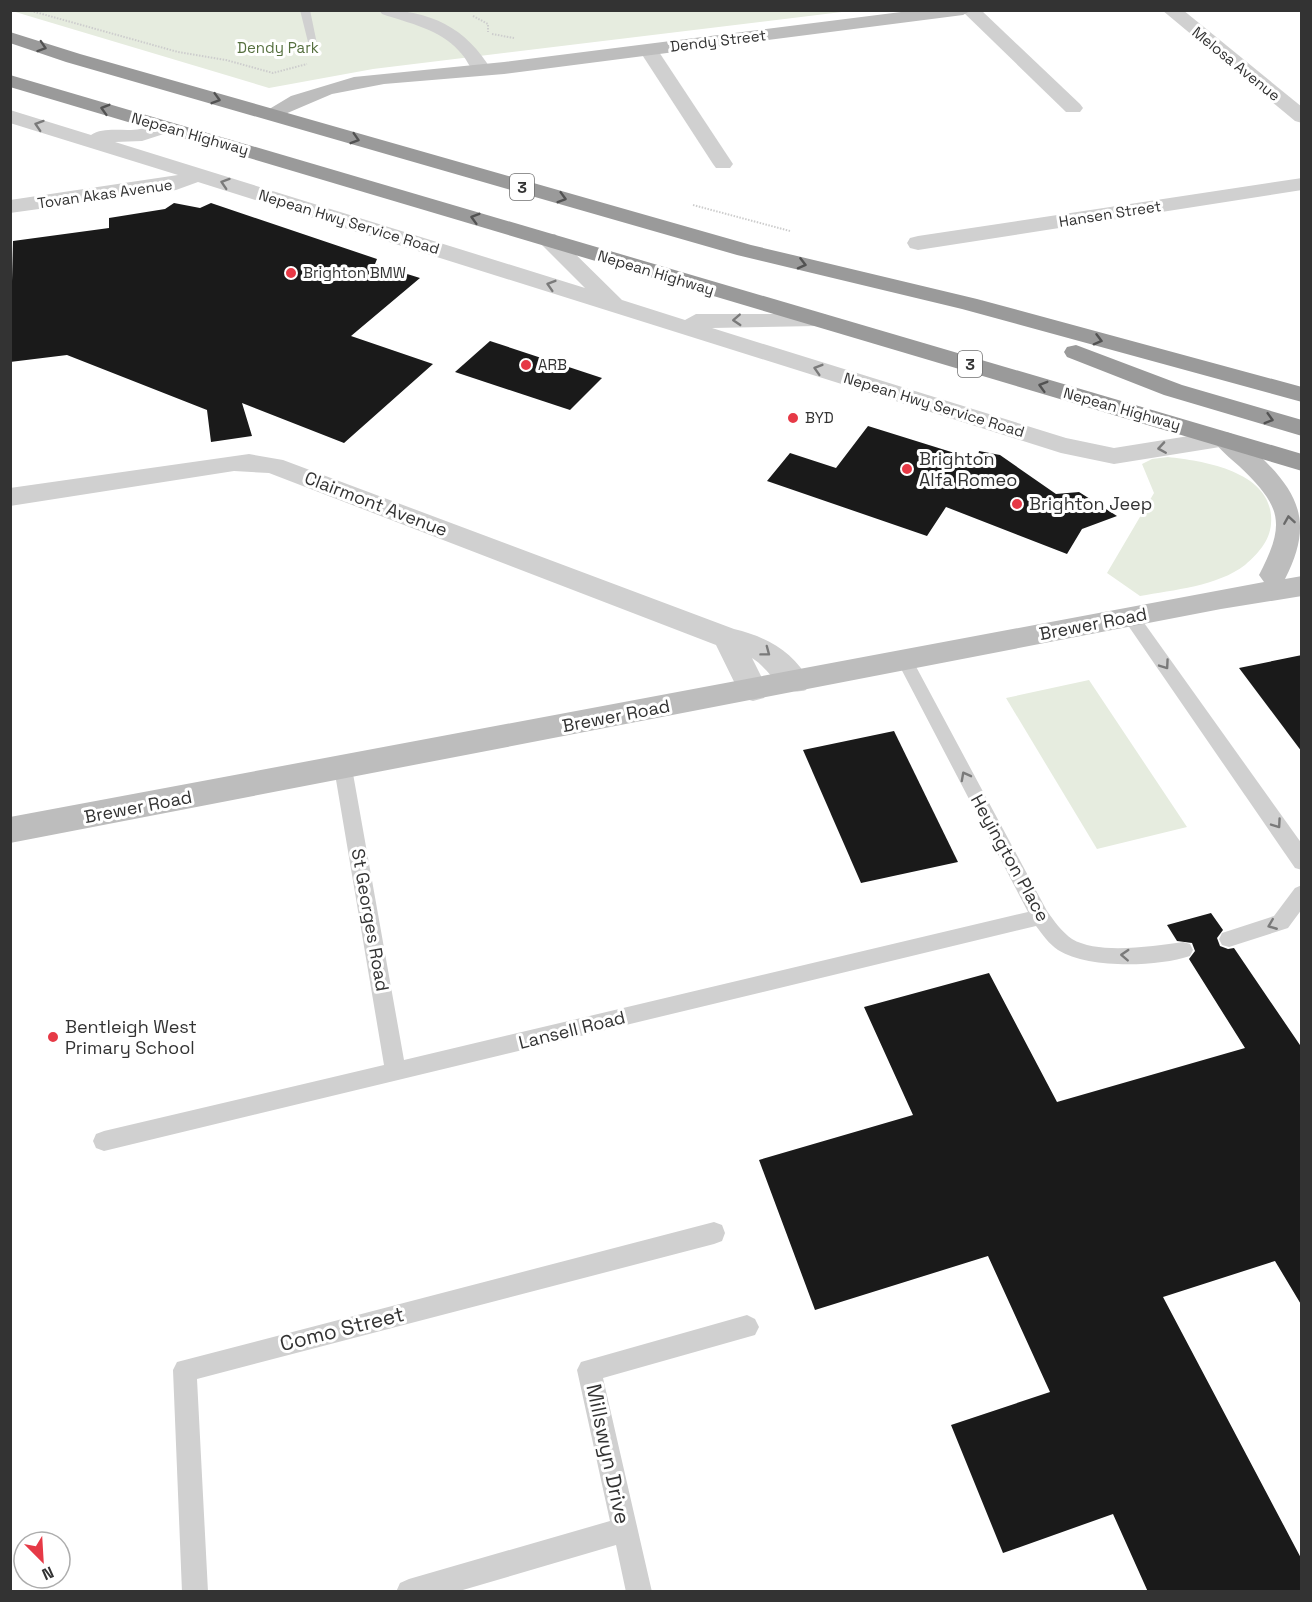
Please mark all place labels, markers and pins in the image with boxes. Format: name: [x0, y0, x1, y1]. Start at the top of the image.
place label: Brighton BMW: [303, 263, 406, 282]
marker: Brighton BMW: [284, 266, 298, 280]
place label: ARB: [538, 355, 567, 374]
marker: ARB: [519, 358, 533, 372]
place label: BYD: [805, 408, 834, 427]
marker: BYD: [786, 411, 800, 425]
place label: Brighton Alfa Romeo: [919, 447, 1017, 491]
marker: Brighton Alfa Romeo: [900, 462, 914, 476]
place label: Brighton Jeep: [1029, 492, 1152, 515]
marker: Brighton Jeep: [1010, 497, 1024, 511]
place label: Bentleigh West Primary School: [65, 1015, 197, 1059]
marker: Bentleigh West Primary School: [46, 1030, 60, 1044]

